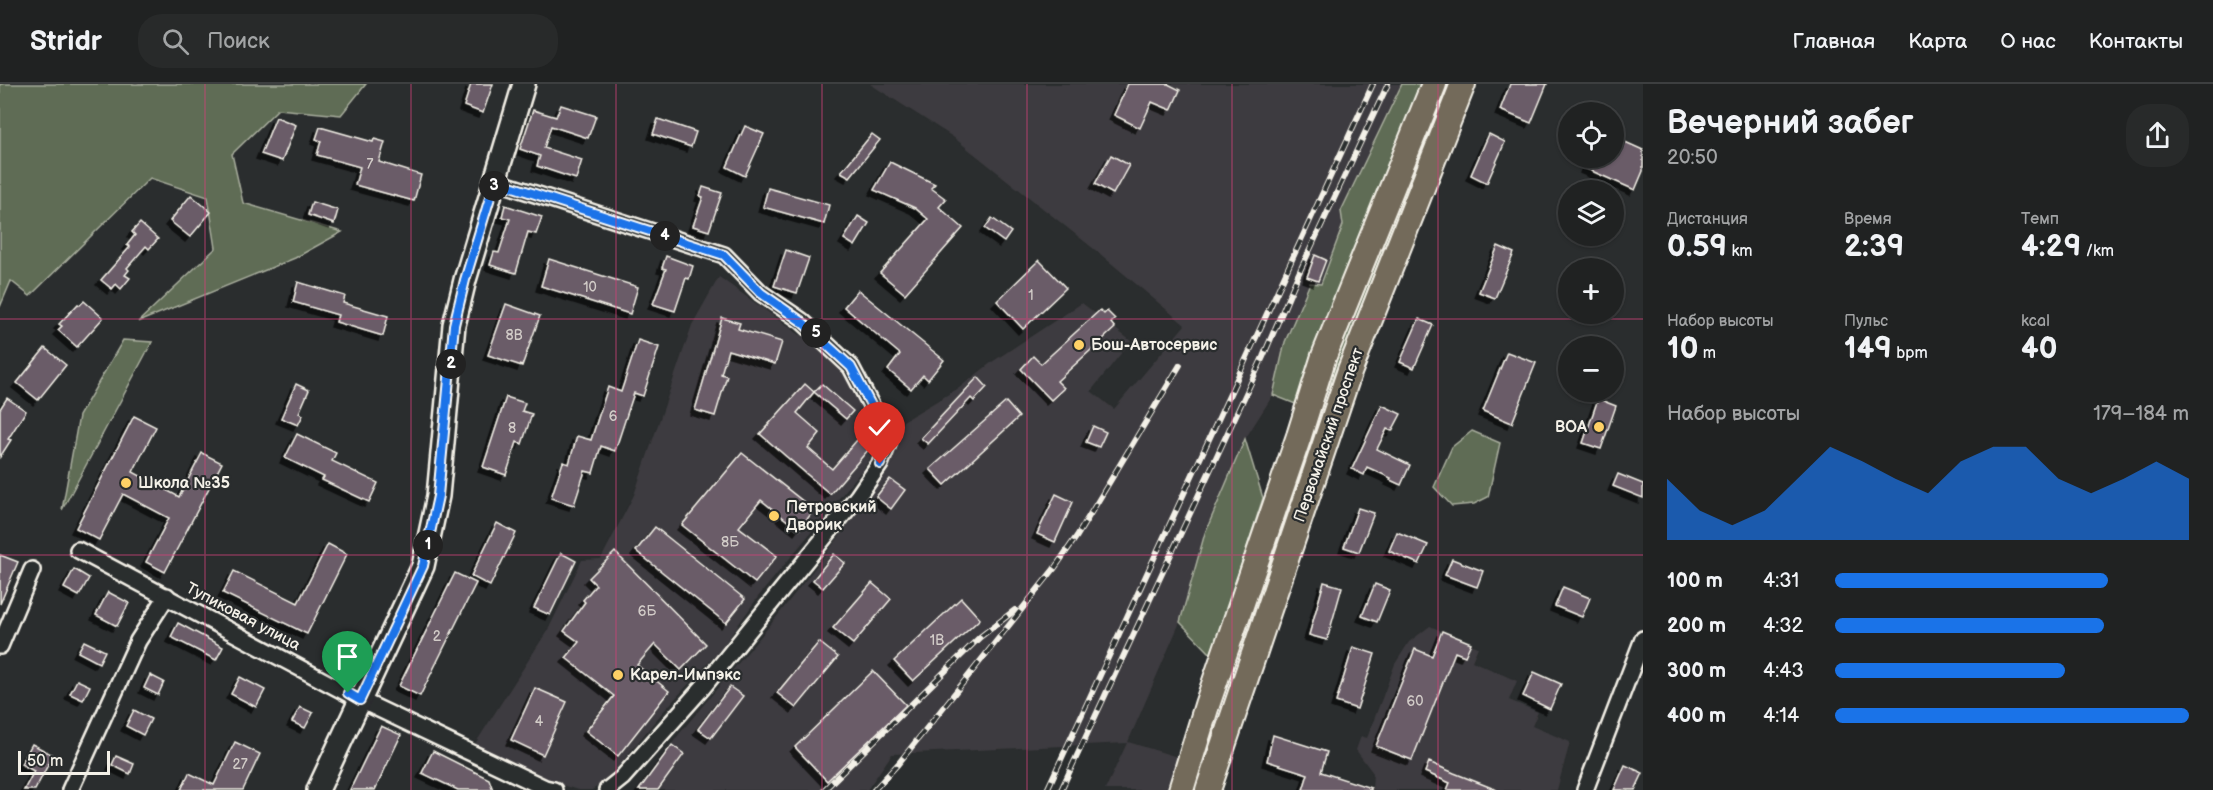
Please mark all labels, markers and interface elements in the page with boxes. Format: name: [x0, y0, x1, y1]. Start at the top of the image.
search box: [138, 14, 558, 68]
text: Stridr: [30, 25, 102, 58]
icon: search: [159, 25, 192, 58]
text: Поиск: [207, 28, 270, 55]
text: Главная: [1792, 29, 1875, 54]
text: Карта: [1908, 29, 1967, 54]
text: О нас: [2000, 29, 2056, 54]
text: Контакты: [2089, 29, 2183, 54]
map controls: [1558, 102, 1624, 402]
button: locate: [1558, 102, 1624, 168]
text: Вечерний забег: [1667, 103, 1914, 143]
button: share: [2126, 104, 2189, 167]
text: 20:50: [1667, 146, 1718, 170]
house number: 7: [367, 156, 374, 173]
pin: 3: [479, 171, 509, 201]
text: 3: [489, 176, 499, 195]
button: layers: [1558, 180, 1624, 246]
text: Дистанция: [1667, 210, 1748, 229]
text: Время: [1844, 210, 1892, 229]
text: Темп: [2021, 210, 2059, 229]
pin: 4: [650, 221, 680, 251]
text: 4: [660, 226, 670, 245]
text: 0.59: [1667, 229, 1727, 265]
text: 2:39: [1844, 229, 1904, 265]
text: 4:29: [2021, 229, 2081, 265]
text: km: [1727, 242, 1753, 261]
text: /km: [2081, 242, 2114, 261]
button: +: [1558, 258, 1624, 324]
house number: 10: [583, 279, 597, 296]
house number: 1: [1028, 287, 1034, 304]
text: Набор высоты: [1667, 312, 1774, 331]
text: Пульс: [1844, 312, 1888, 331]
text: kcal: [2021, 312, 2050, 331]
pin: 5: [801, 318, 831, 348]
text: 5: [811, 323, 821, 342]
house number: 8В: [505, 327, 523, 344]
text: 10: [1667, 331, 1698, 367]
text: 149: [1844, 331, 1892, 367]
text: 40: [2021, 331, 2057, 367]
place label: Бош-Автосервис: [1091, 336, 1217, 355]
button: −: [1558, 336, 1624, 402]
marker: Бош-Автосервис: [1072, 338, 1086, 352]
text: m: [1698, 344, 1716, 363]
text: bpm: [1892, 344, 1928, 363]
street label: Первомайский проспект: [1290, 345, 1368, 525]
pin: 2: [436, 349, 466, 379]
text: 2: [446, 354, 456, 373]
pin: [854, 402, 905, 464]
text: Набор высоты: [1667, 402, 1800, 426]
text: 179–184 m: [2093, 402, 2189, 426]
house number: 6: [609, 408, 618, 425]
icon: check: [863, 411, 896, 444]
place label: ВОА: [1555, 418, 1588, 437]
house number: 8: [508, 420, 516, 437]
marker: ВОА: [1592, 420, 1606, 434]
place label: Школа №35: [138, 474, 230, 493]
marker: Школа №35: [119, 476, 133, 490]
place label: Петровский Дворик: [786, 498, 877, 535]
marker: Петровский Дворик: [767, 509, 781, 523]
pin: 1: [413, 530, 443, 560]
house number: 8Б: [721, 534, 739, 551]
text: 1: [425, 535, 431, 554]
text: 100 m: [1667, 569, 1723, 593]
text: 4:31: [1763, 569, 1799, 593]
street label: Тупиковая улица: [183, 579, 304, 655]
house number: 6Б: [638, 603, 656, 620]
text: 200 m: [1667, 614, 1726, 638]
text: 4:32: [1763, 614, 1803, 638]
house number: 2: [433, 628, 442, 645]
pin: [322, 631, 373, 693]
house number: 1В: [930, 632, 944, 649]
icon: arrive: [331, 640, 364, 673]
text: 300 m: [1667, 659, 1726, 683]
text: 4:43: [1763, 659, 1804, 683]
place label: Карел-Импэкс: [630, 666, 741, 685]
marker: Карел-Импэкс: [611, 668, 625, 682]
house number: 60: [1407, 693, 1423, 710]
text: 400 m: [1667, 704, 1726, 728]
text: 4:14: [1763, 704, 1799, 728]
house number: 4: [535, 713, 544, 730]
scale bar: [18, 748, 110, 776]
text: 50 m: [27, 752, 63, 771]
house number: 27: [232, 756, 248, 773]

